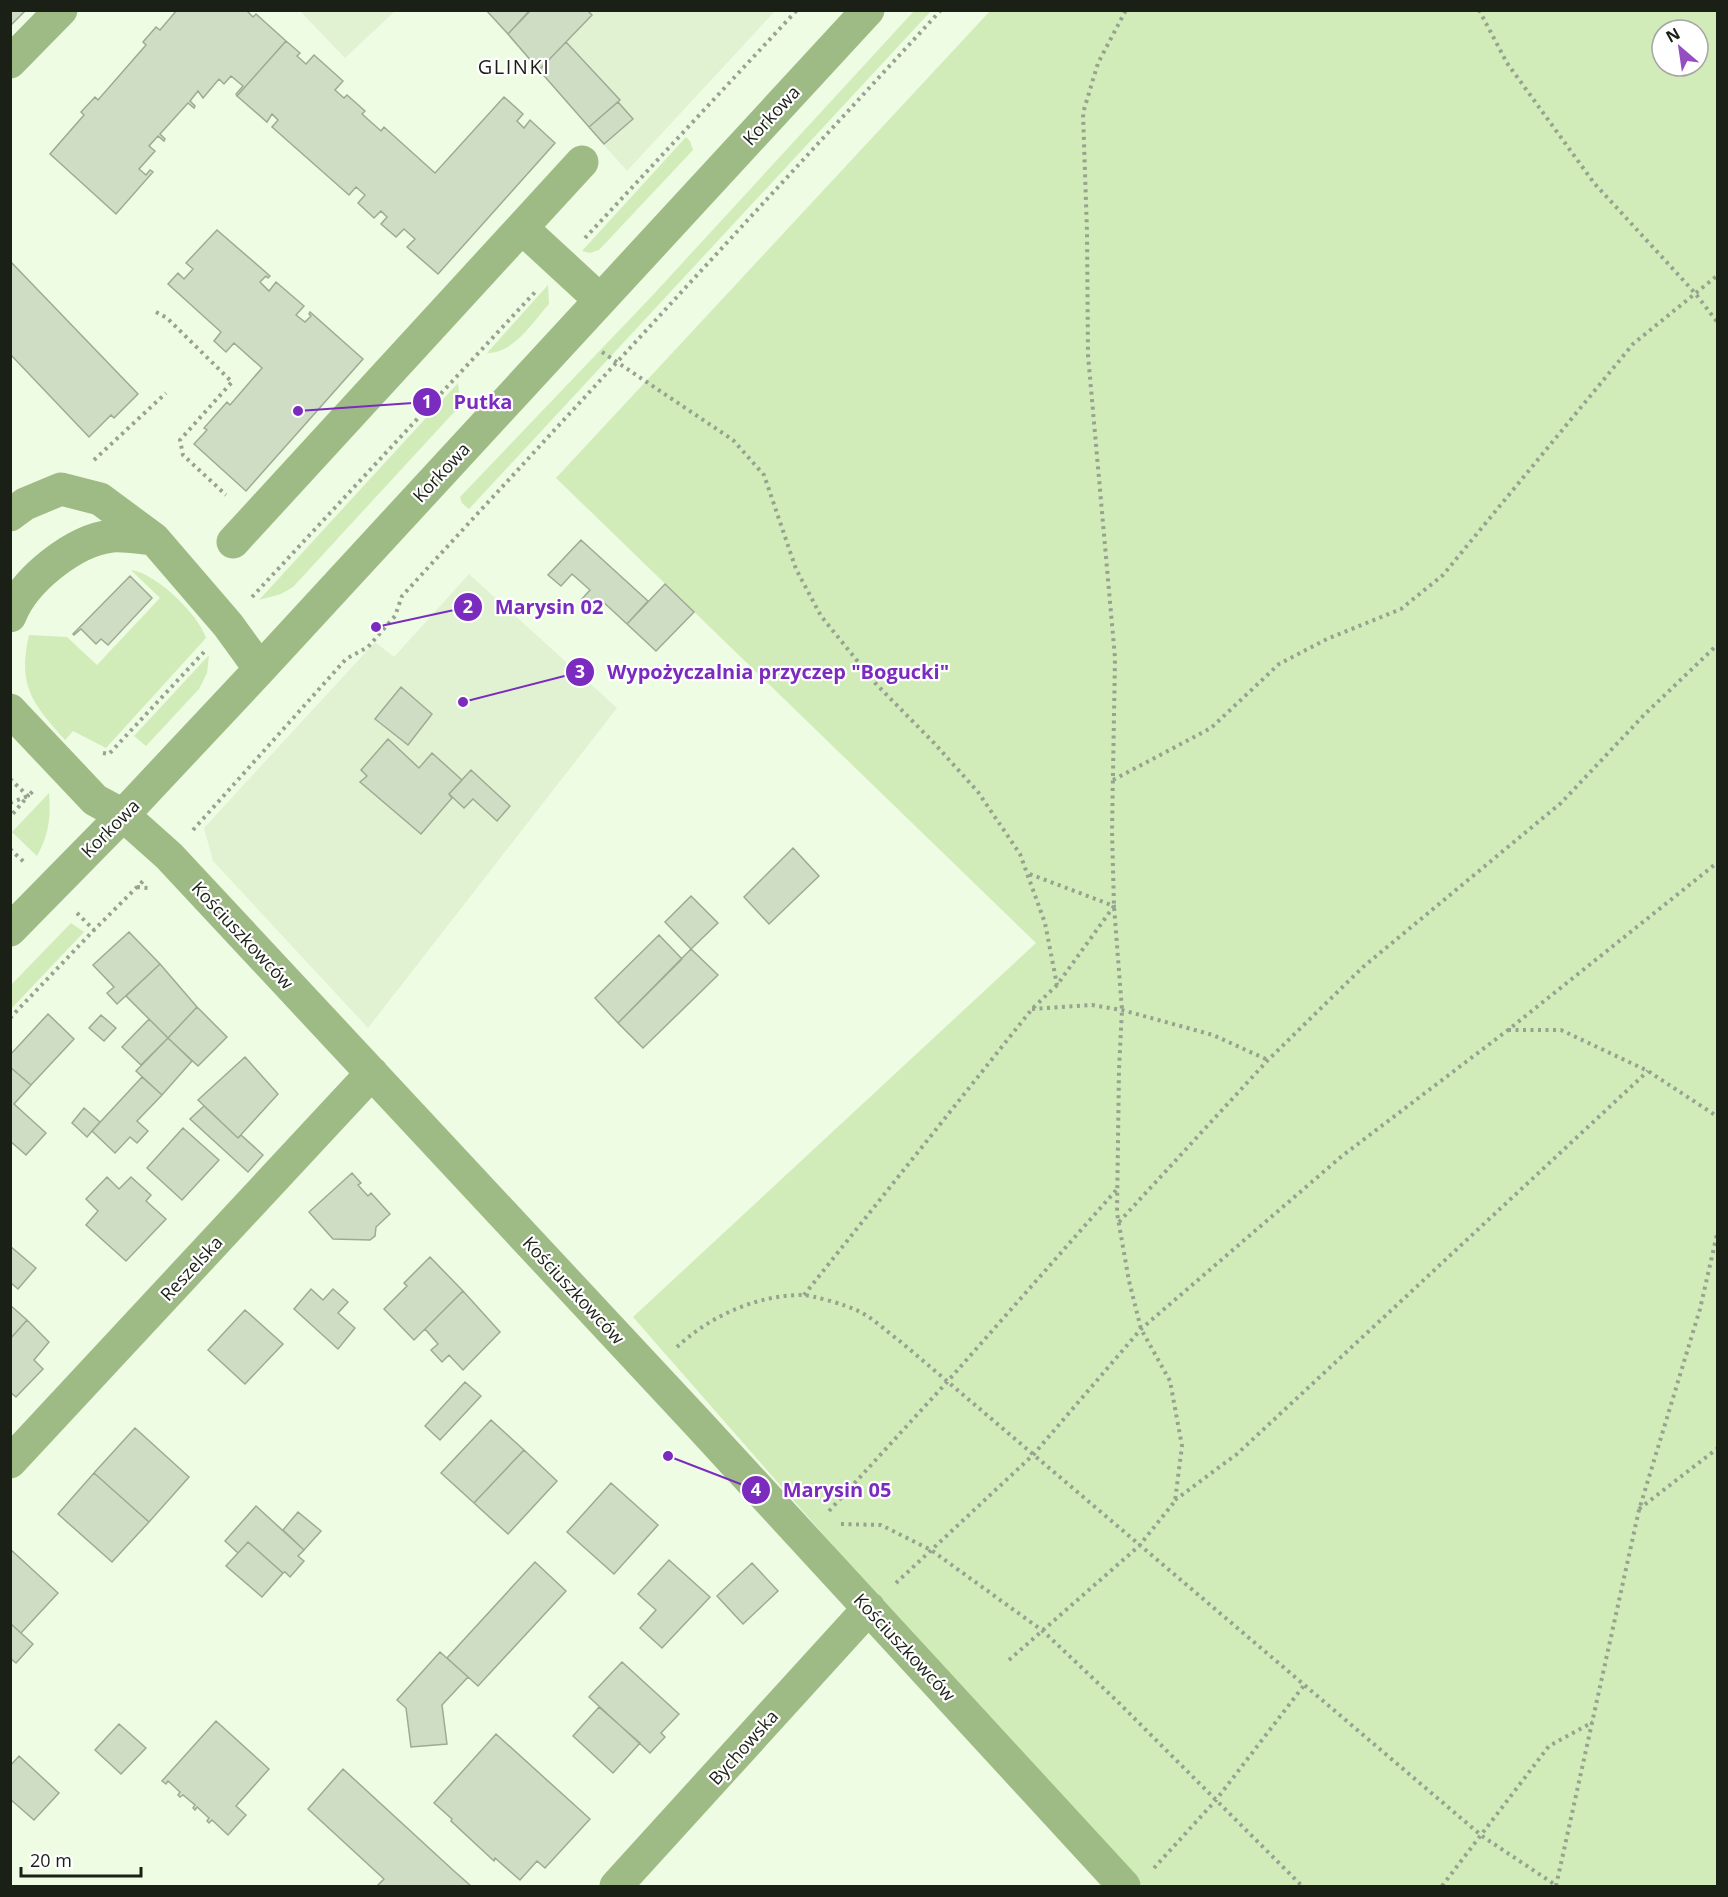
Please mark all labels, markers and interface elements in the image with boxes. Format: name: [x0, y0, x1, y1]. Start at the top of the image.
north arrow: [1650, 18, 1710, 78]
text: N: [1662, 22, 1684, 48]
district label: GLINKI: [478, 53, 550, 80]
street label: Korkowa: [737, 80, 805, 150]
callout: Putka: [412, 383, 525, 421]
text: Putka: [454, 388, 512, 415]
text: 1: [422, 389, 432, 413]
street label: Korkowa: [407, 437, 475, 507]
callout: Marysin 02: [453, 588, 615, 626]
text: Marysin 02: [495, 593, 603, 620]
text: 2: [463, 594, 473, 618]
callout: Wypożyczalnia przyczep "Bogucki": [565, 653, 961, 691]
text: Wypożyczalnia przyczep "Bogucki": [607, 658, 949, 685]
text: 3: [575, 659, 585, 683]
street label: Korkowa: [76, 794, 144, 862]
street label: Kościuszkowców: [187, 876, 299, 994]
street label: Reszelska: [155, 1230, 227, 1306]
street label: Kościuszkowców: [518, 1231, 630, 1349]
callout: Marysin 05: [741, 1471, 903, 1509]
text: Marysin 05: [783, 1476, 891, 1503]
text: 4: [751, 1477, 761, 1501]
street label: Kościuszkowców: [849, 1588, 961, 1706]
street label: Bychowska: [703, 1704, 783, 1790]
scale bar: [21, 1840, 141, 1878]
text: 20 m: [30, 1848, 72, 1872]

